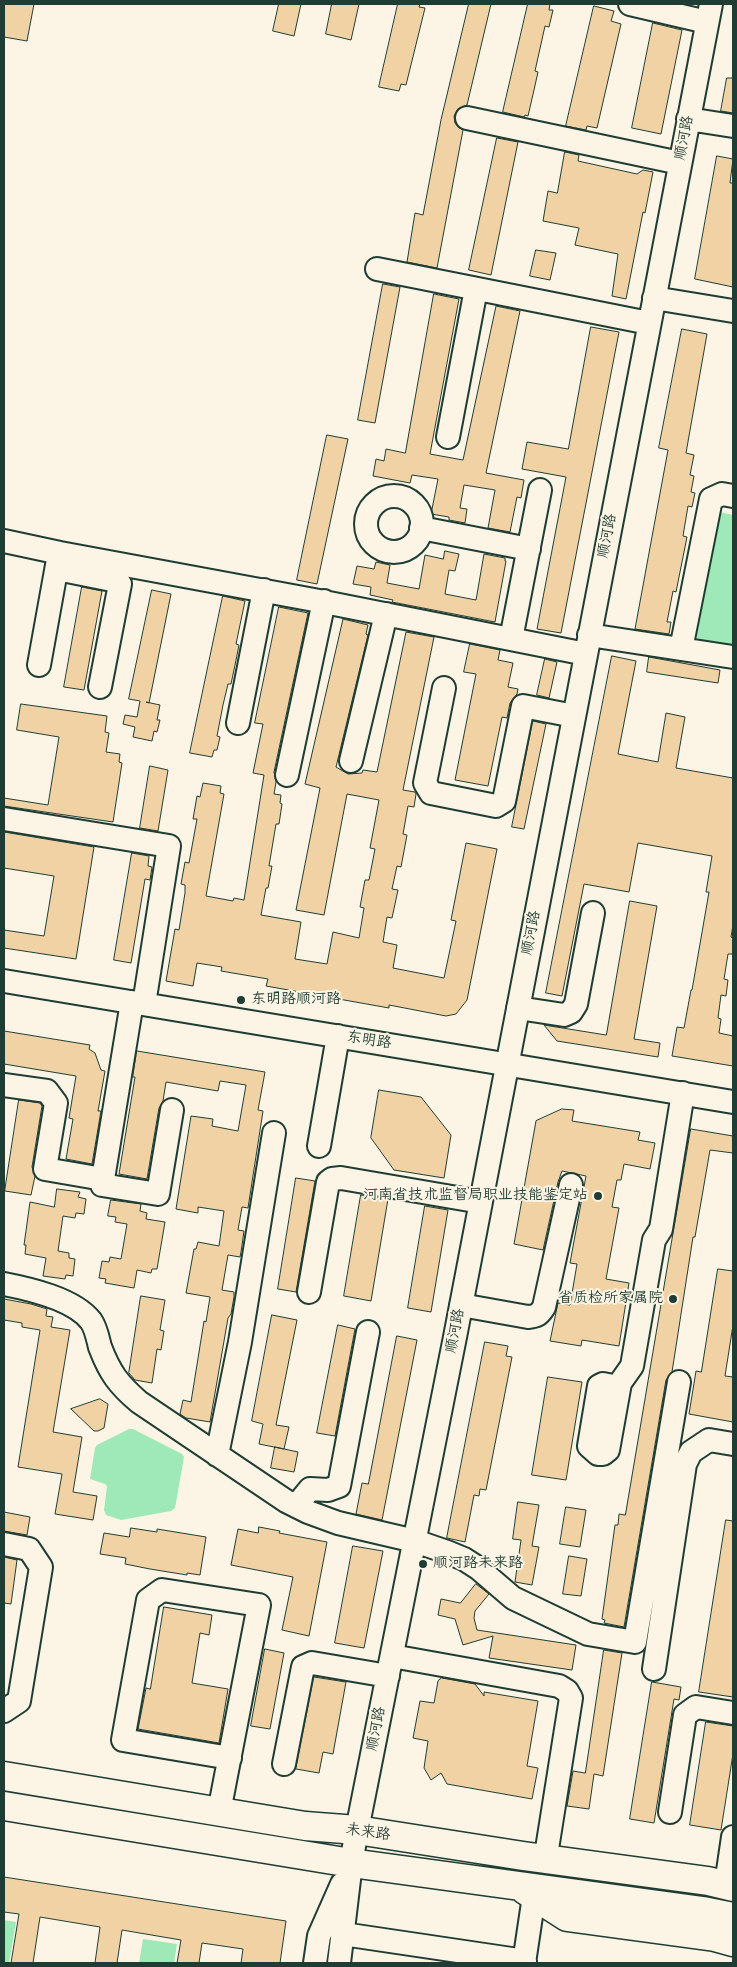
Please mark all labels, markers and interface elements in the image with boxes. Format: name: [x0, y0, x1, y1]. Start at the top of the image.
street label: 顺河路: [672, 114, 698, 162]
street label: 顺河路: [595, 512, 621, 560]
street label: 顺河路: [519, 909, 545, 957]
place label: 东明路顺河路: [251, 991, 341, 1009]
marker: 东明路顺河路: [235, 994, 247, 1006]
street label: 东明路: [345, 1029, 393, 1053]
place label: 河南省技术监督局职业技能鉴定站: [363, 1187, 588, 1205]
marker: 河南省技术监督局职业技能鉴定站: [592, 1190, 604, 1202]
place label: 省质检所家属院: [558, 1290, 663, 1308]
marker: 省质检所家属院: [667, 1293, 679, 1305]
street label: 顺河路: [443, 1307, 469, 1355]
place label: 顺河路未来路: [433, 1555, 523, 1573]
marker: 顺河路未来路: [417, 1558, 429, 1570]
street label: 顺河路: [364, 1705, 390, 1753]
street label: 未来路: [344, 1821, 392, 1845]

